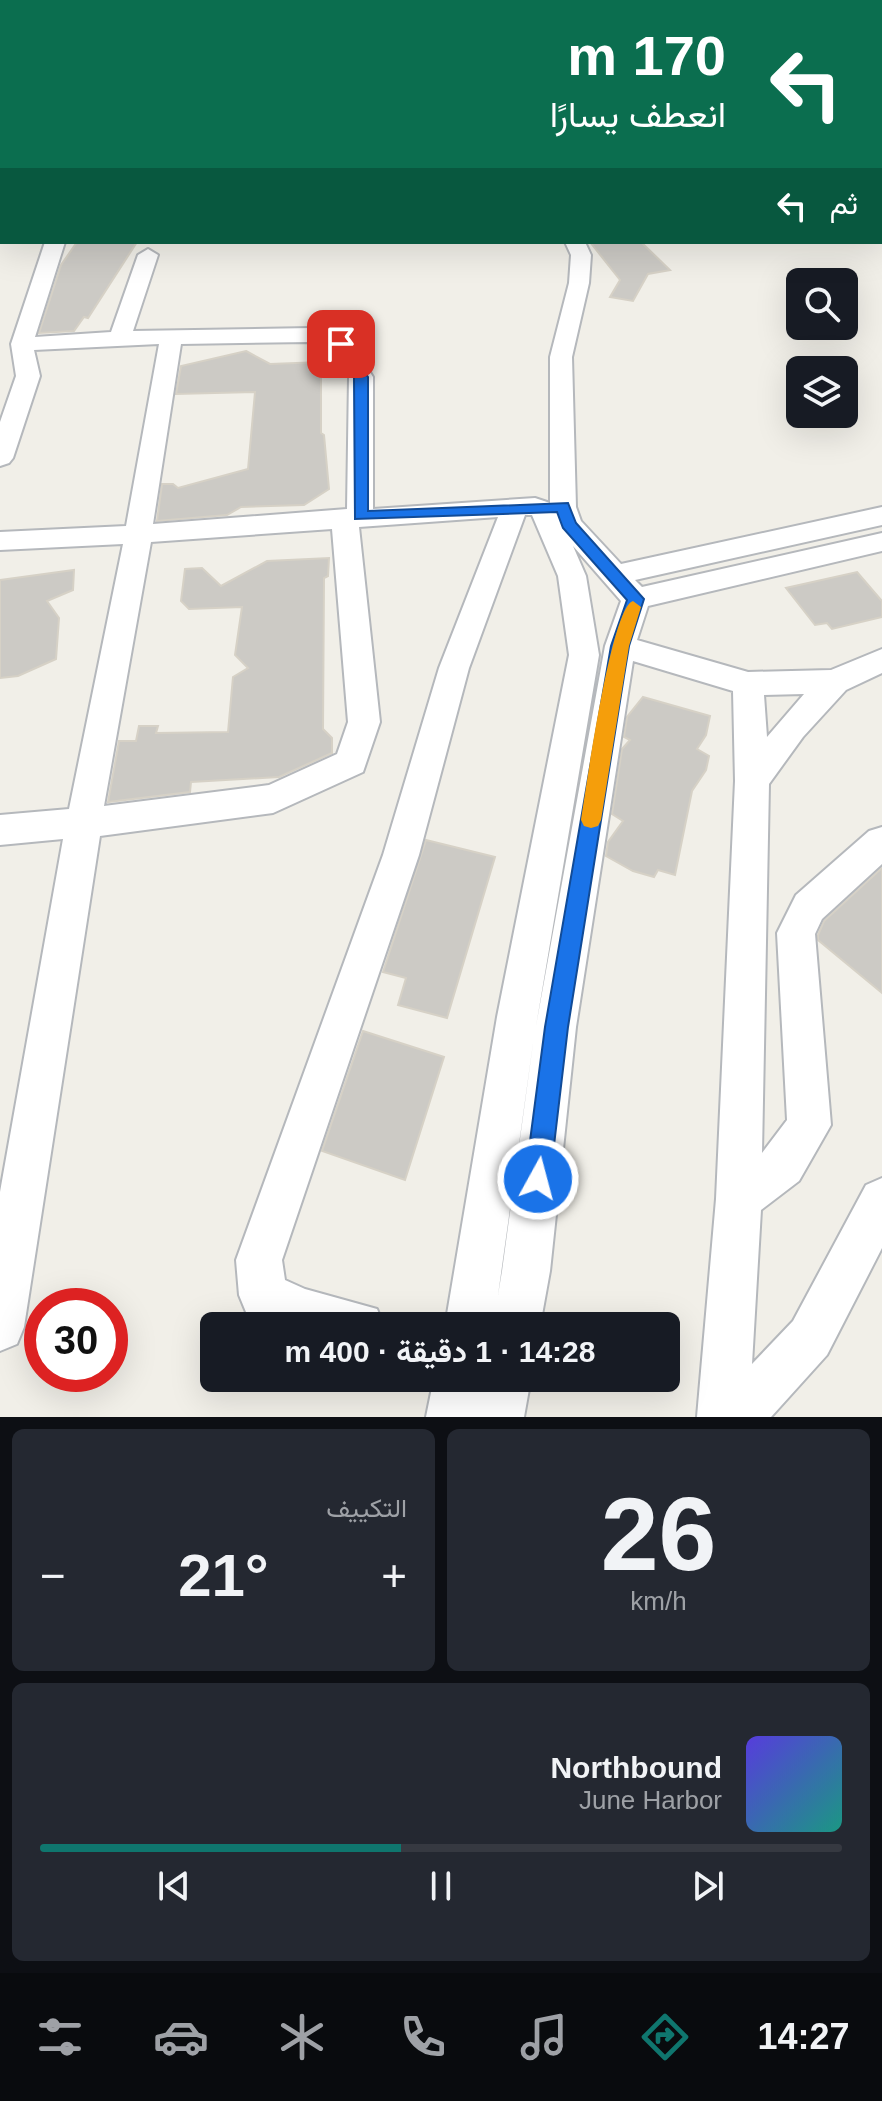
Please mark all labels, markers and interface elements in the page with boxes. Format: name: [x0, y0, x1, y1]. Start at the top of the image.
text: 170 m: [567, 24, 726, 87]
icon: left: [754, 32, 858, 136]
text: انعطف يسارًا: [550, 94, 726, 135]
icon: left: [770, 184, 814, 228]
text: ثم: [830, 187, 858, 220]
map controls: [786, 268, 858, 428]
button: search: [786, 268, 858, 340]
pin: [307, 310, 375, 378]
icon: arrive: [319, 322, 363, 366]
button: layers: [786, 356, 858, 428]
position arrow: [496, 1137, 580, 1221]
speed limit sign: 30: [24, 1288, 128, 1392]
text: 14:28 · 1 دقيقة · 400 m: [285, 1335, 595, 1368]
text: 26: [601, 1476, 716, 1592]
text: التكييف: [326, 1493, 407, 1523]
text: 21°: [178, 1542, 269, 1609]
text: −: [40, 1551, 66, 1600]
text: +: [381, 1551, 407, 1600]
text: km/h: [630, 1586, 687, 1616]
text: Northbound: [550, 1751, 722, 1784]
text: June Harbor: [579, 1785, 722, 1815]
icon: previous: [152, 1864, 196, 1908]
icon: pause: [419, 1864, 463, 1908]
icon: next: [686, 1864, 730, 1908]
icon: filters: [32, 2009, 88, 2065]
icon: car: [153, 2009, 209, 2065]
icon: climate: [274, 2009, 330, 2065]
icon: phone: [395, 2009, 451, 2065]
icon: music: [516, 2009, 572, 2065]
icon: directions: [637, 2009, 693, 2065]
text: 14:27: [758, 2016, 850, 2057]

